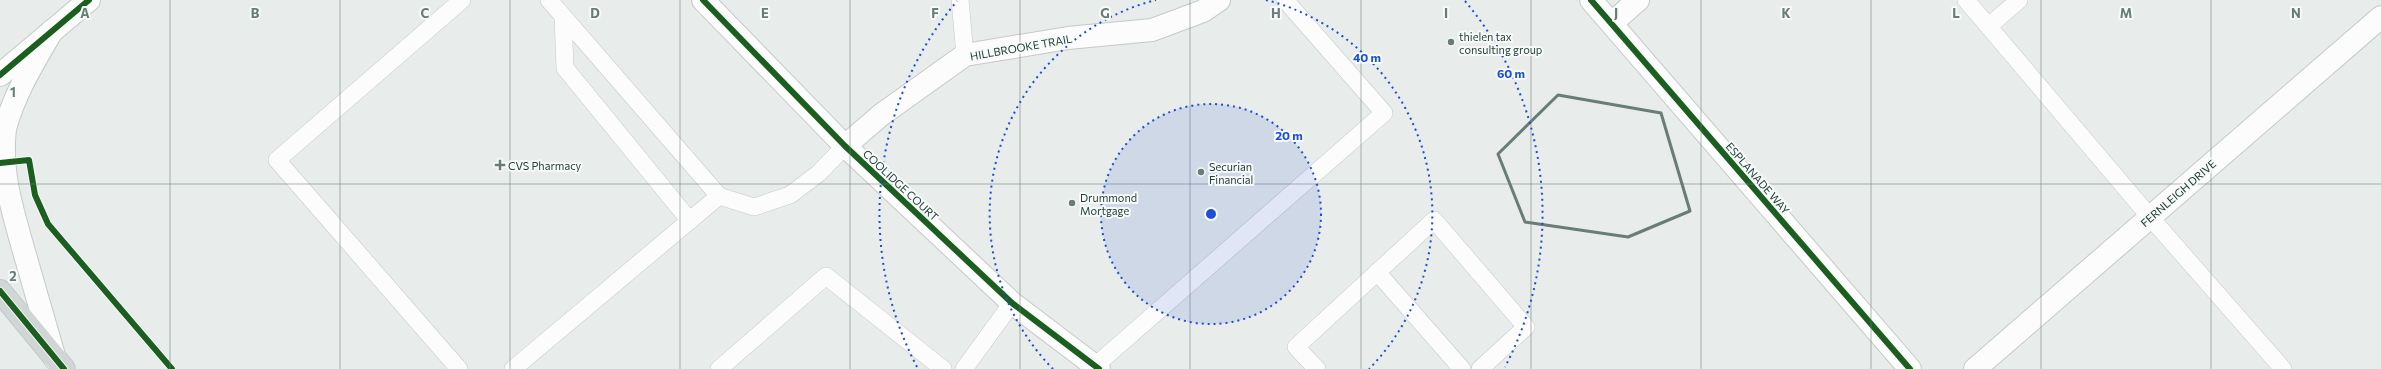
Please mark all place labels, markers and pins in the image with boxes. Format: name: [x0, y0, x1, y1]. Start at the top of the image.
place label: thielen tax consulting group: [1459, 30, 1542, 56]
marker: thielen tax consulting group: [1446, 37, 1456, 47]
place label: CVS Pharmacy: [508, 159, 582, 172]
marker: CVS Pharmacy: [495, 160, 505, 170]
place label: Securian Financial: [1209, 160, 1253, 186]
marker: Securian Financial: [1196, 167, 1206, 177]
place label: Drummond Mortgage: [1080, 191, 1137, 217]
marker: Drummond Mortgage: [1067, 198, 1077, 208]
centre of rings: [1204, 207, 1218, 221]

